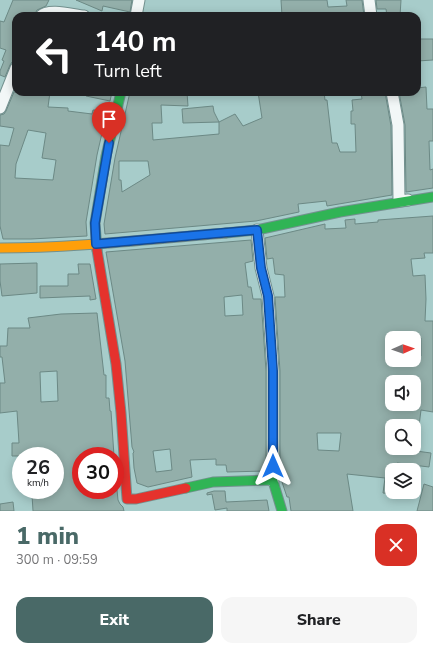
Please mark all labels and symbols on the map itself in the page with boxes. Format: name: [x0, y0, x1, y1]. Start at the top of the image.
pin: [92, 102, 126, 143]
north arrow: [385, 331, 421, 367]
position arrow: [252, 445, 294, 487]
speed limit sign: 30: [72, 447, 124, 499]

